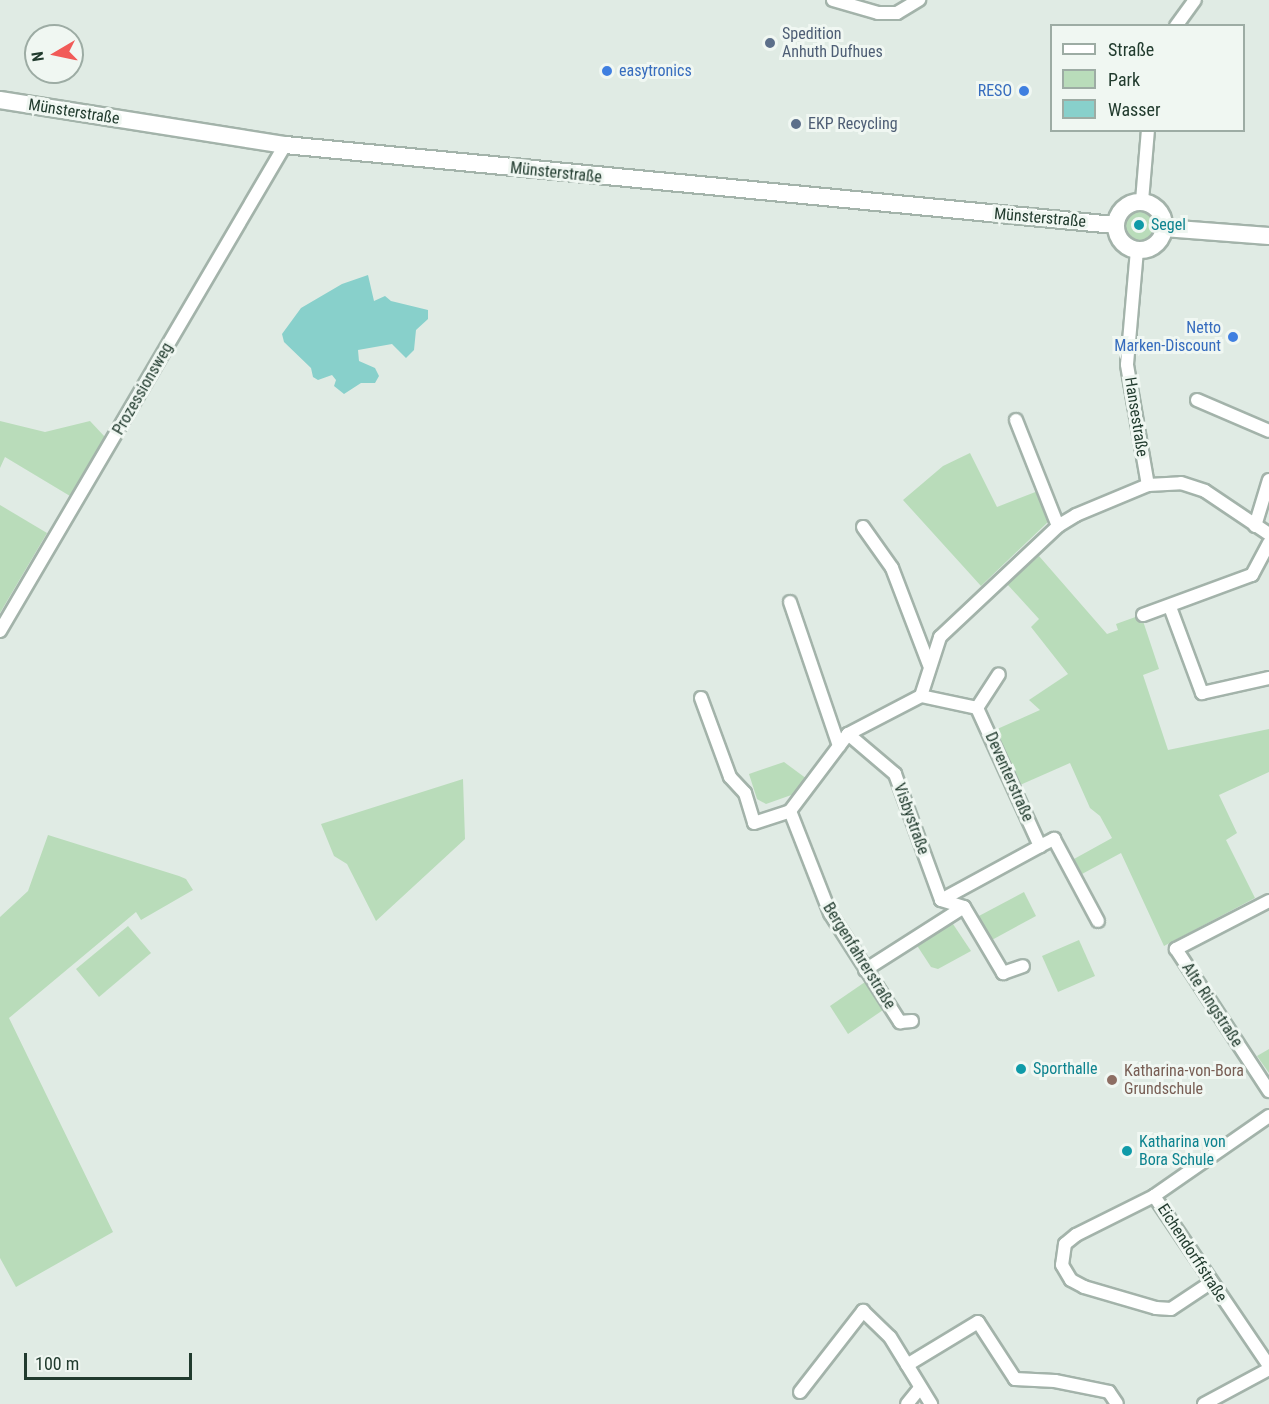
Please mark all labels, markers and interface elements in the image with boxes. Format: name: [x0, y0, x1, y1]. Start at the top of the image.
north arrow: [24, 24, 84, 84]
place label: Spedition Anhuth Dufhues: [782, 24, 883, 62]
legend: [1050, 24, 1245, 132]
marker: Spedition Anhuth Dufhues: [763, 36, 777, 50]
text: Straße: [1108, 39, 1154, 60]
text: N: [28, 50, 48, 63]
place label: easytronics: [619, 61, 692, 81]
marker: easytronics: [600, 64, 614, 78]
text: Park: [1108, 69, 1140, 90]
place label: RESO: [978, 81, 1012, 101]
marker: RESO: [1017, 84, 1031, 98]
street label: Münsterstraße: [27, 95, 121, 129]
text: Wasser: [1108, 99, 1160, 120]
place label: EKP Recycling: [808, 114, 898, 134]
marker: EKP Recycling: [789, 117, 803, 131]
street label: Münsterstraße: [509, 159, 603, 187]
street label: Münsterstraße: [993, 204, 1087, 232]
place label: Segel: [1151, 215, 1186, 235]
marker: Segel: [1132, 218, 1146, 232]
place label: Netto Marken-Discount: [1114, 318, 1221, 356]
marker: Netto Marken-Discount: [1226, 330, 1240, 344]
street label: Prozessionsweg: [109, 340, 177, 438]
street label: Hansestraße: [1120, 376, 1152, 458]
street label: Deventerstraße: [981, 729, 1037, 825]
street label: Visbystraße: [889, 781, 933, 857]
street label: Bergenfahrerstraße: [819, 899, 899, 1013]
street label: Alte Ringstraße: [1178, 959, 1246, 1051]
place label: Sporthalle: [1033, 1059, 1097, 1079]
place label: Katharina-von-Bora Grundschule: [1124, 1061, 1244, 1099]
marker: Sporthalle: [1014, 1062, 1028, 1076]
marker: Katharina-von-Bora Grundschule: [1105, 1073, 1119, 1087]
place label: Katharina von Bora Schule: [1139, 1132, 1226, 1170]
marker: Katharina von Bora Schule: [1120, 1144, 1134, 1158]
street label: Eichendorffstraße: [1153, 1200, 1231, 1306]
scale bar: [27, 1341, 195, 1379]
text: 100 m: [35, 1353, 79, 1374]

